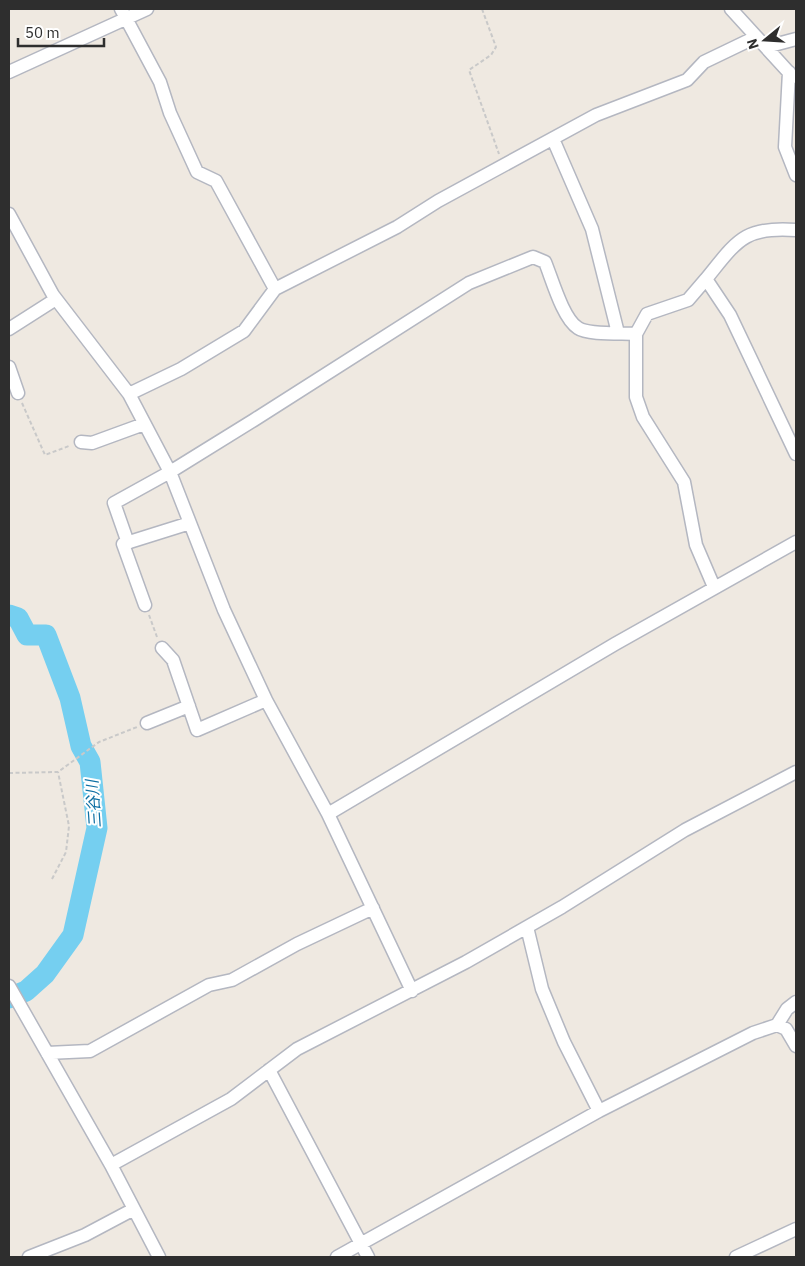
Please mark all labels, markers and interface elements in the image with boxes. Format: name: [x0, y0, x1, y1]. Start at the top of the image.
scale bar: [18, 15, 104, 47]
north arrow: [740, 15, 790, 65]
text: 50 m: [25, 23, 60, 42]
text: N: [743, 36, 763, 52]
water label: 三谷川: [81, 777, 105, 829]

